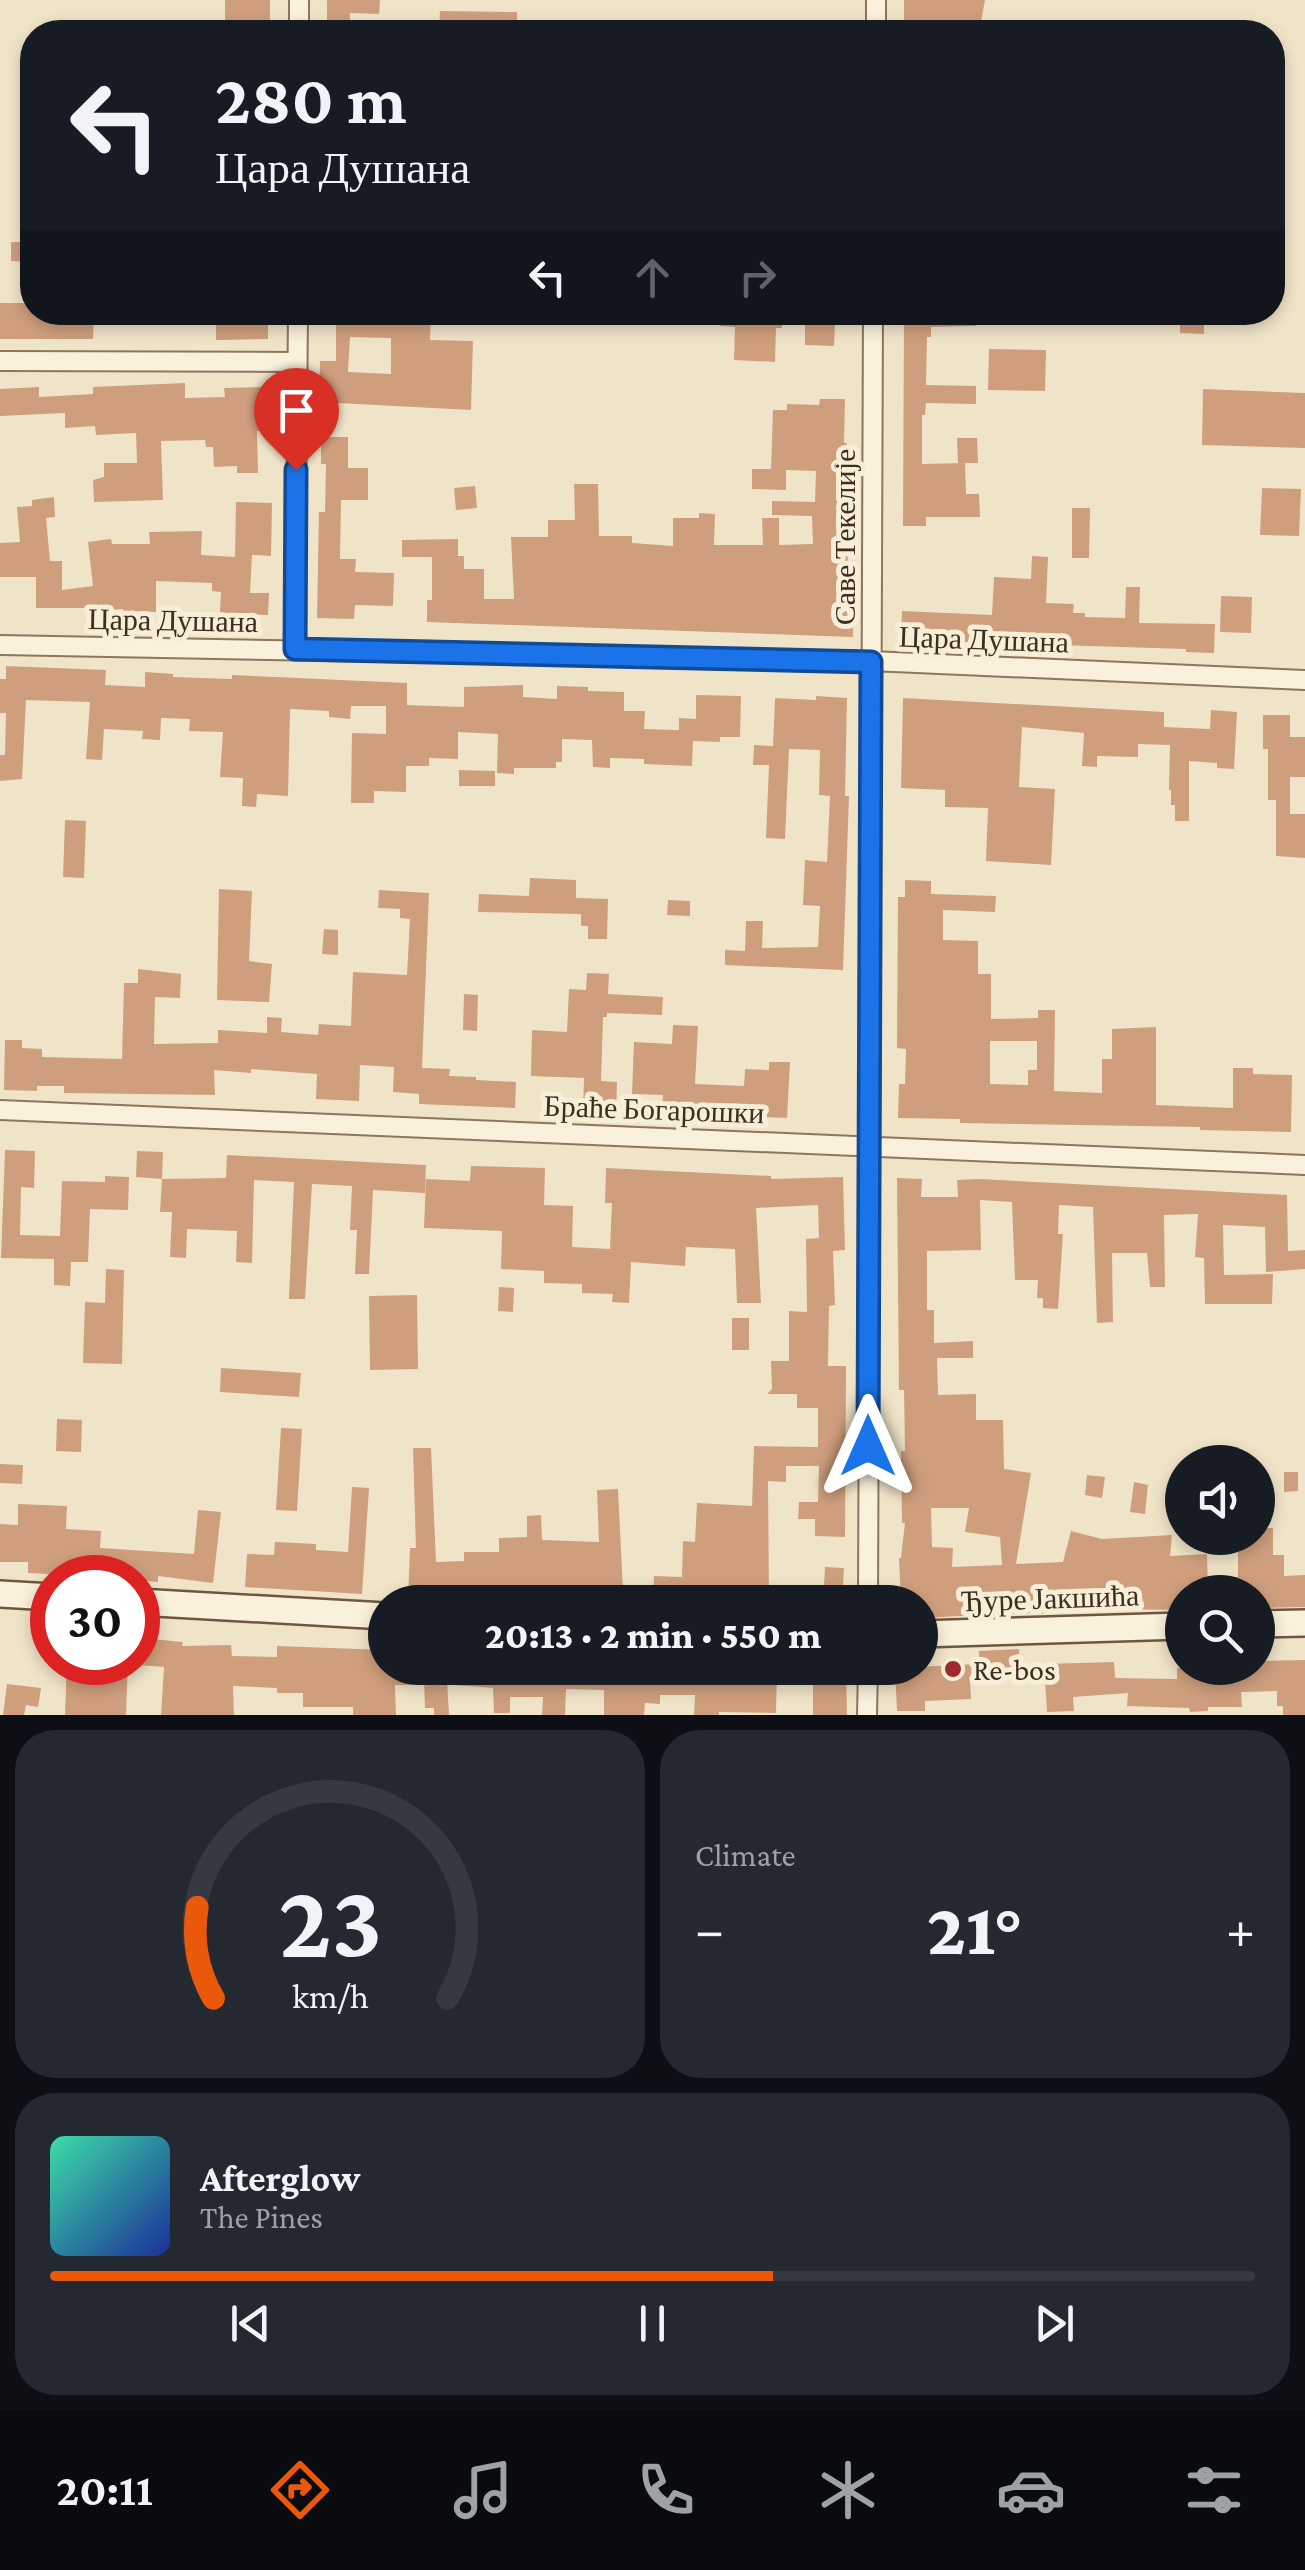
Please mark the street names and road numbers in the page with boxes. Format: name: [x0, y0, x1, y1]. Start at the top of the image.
street label: Саве Текелије: [828, 449, 861, 625]
street label: Цара Душана: [88, 602, 258, 638]
street label: Цара Душана: [898, 620, 1070, 658]
street label: Браће Богарошки: [543, 1089, 765, 1129]
street label: Ђуре Јакшића: [960, 1578, 1140, 1618]

